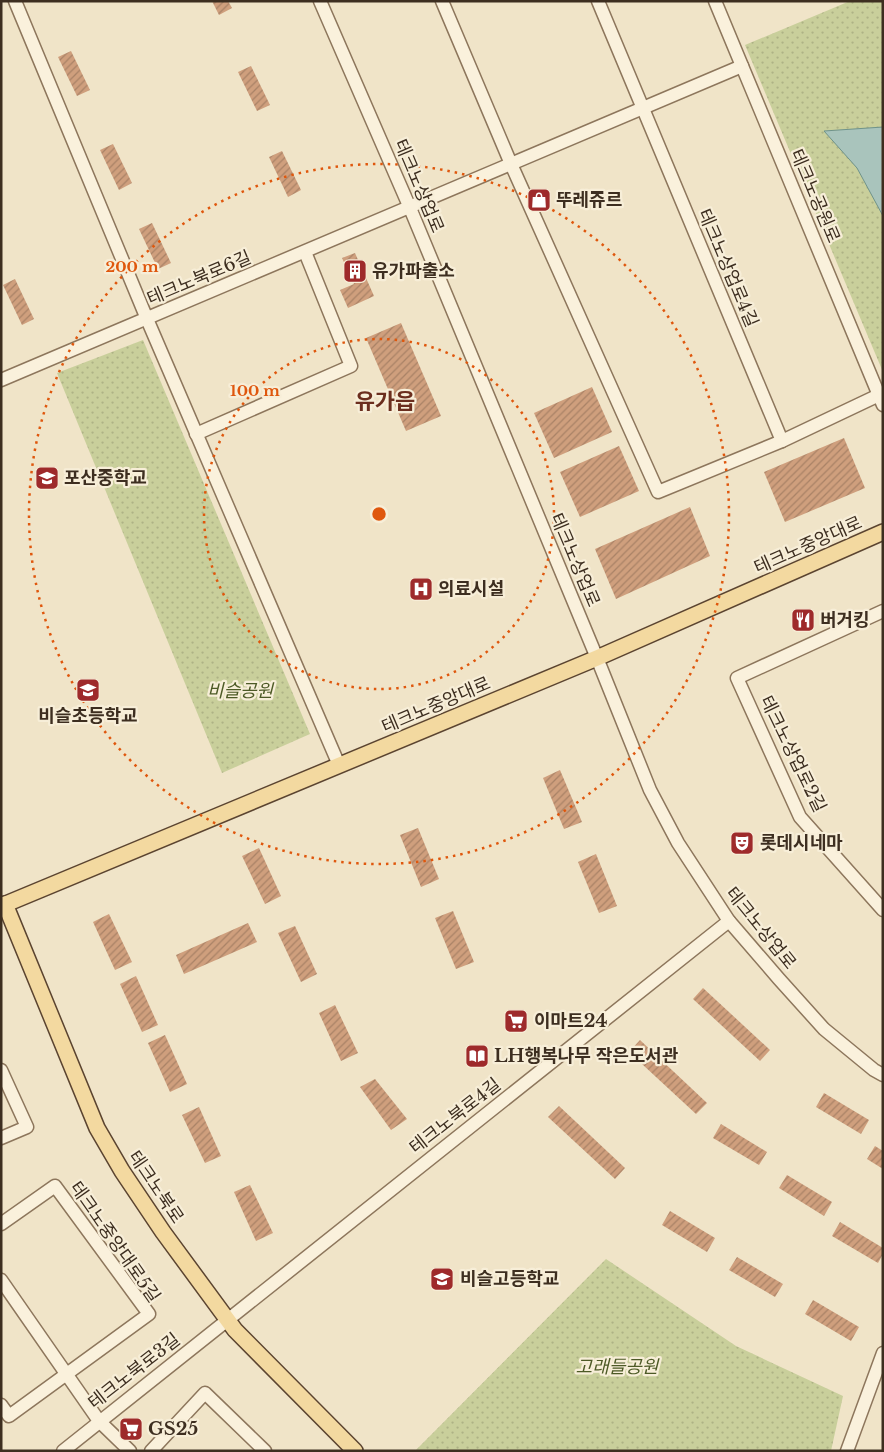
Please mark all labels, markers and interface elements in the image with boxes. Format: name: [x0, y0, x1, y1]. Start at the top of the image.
street label: 테크노상업로: [389, 136, 449, 236]
street label: 테크노공원로: [785, 146, 845, 246]
shop icon: 뚜레쥬르: [526, 187, 552, 213]
place label: 뚜레쥬르: [556, 189, 622, 211]
street label: 테크노상업로4길: [693, 206, 763, 330]
street label: 테크노북로6길: [144, 246, 254, 310]
text: 200 m: [106, 257, 159, 276]
building icon: 유가파출소: [342, 258, 368, 284]
place label: 유가파출소: [372, 260, 455, 282]
text: 100 m: [230, 381, 280, 400]
district label: 유가읍: [355, 388, 415, 415]
school or university icon: 포산중학교: [34, 465, 60, 491]
place label: 포산중학교: [64, 467, 147, 489]
centre of rings: [370, 505, 388, 523]
street label: 테크노상업로: [545, 510, 605, 610]
street label: 테크노중앙대로: [751, 511, 865, 579]
hospital icon: 의료시설: [408, 576, 434, 602]
place label: 의료시설: [438, 578, 504, 600]
restaurant icon: 버거킹: [790, 607, 816, 633]
place label: 버거킹: [820, 609, 870, 631]
street label: 테크노중앙대로: [378, 672, 494, 738]
school or university icon: 비슬초등학교: [75, 677, 101, 703]
park label: 비슬공원: [207, 680, 275, 702]
street label: 테크노상업로2길: [755, 692, 831, 816]
place label: 비슬초등학교: [38, 705, 138, 727]
theatre icon: 롯데시네마: [729, 830, 755, 856]
place label: 롯데시네마: [760, 832, 843, 854]
street label: 테크노상업로: [721, 882, 801, 974]
supermarket icon: 이마트24: [503, 1008, 529, 1034]
place label: 이마트24: [534, 1010, 607, 1032]
library icon: LH행복나무 작은도서관: [464, 1043, 490, 1069]
place label: LH행복나무 작은도서관: [494, 1045, 679, 1067]
street label: 테크노북로4길: [405, 1074, 505, 1158]
street label: 테크노북로: [124, 1147, 188, 1227]
street label: 테크노중앙대로5길: [65, 1177, 165, 1307]
school or university icon: 비슬고등학교: [429, 1266, 455, 1292]
place label: 비슬고등학교: [460, 1268, 559, 1290]
street label: 테크노북로3길: [84, 1328, 184, 1414]
park label: 고래들공원: [576, 1356, 660, 1378]
supermarket icon: GS25: [118, 1416, 144, 1442]
place label: GS25: [148, 1418, 198, 1440]

